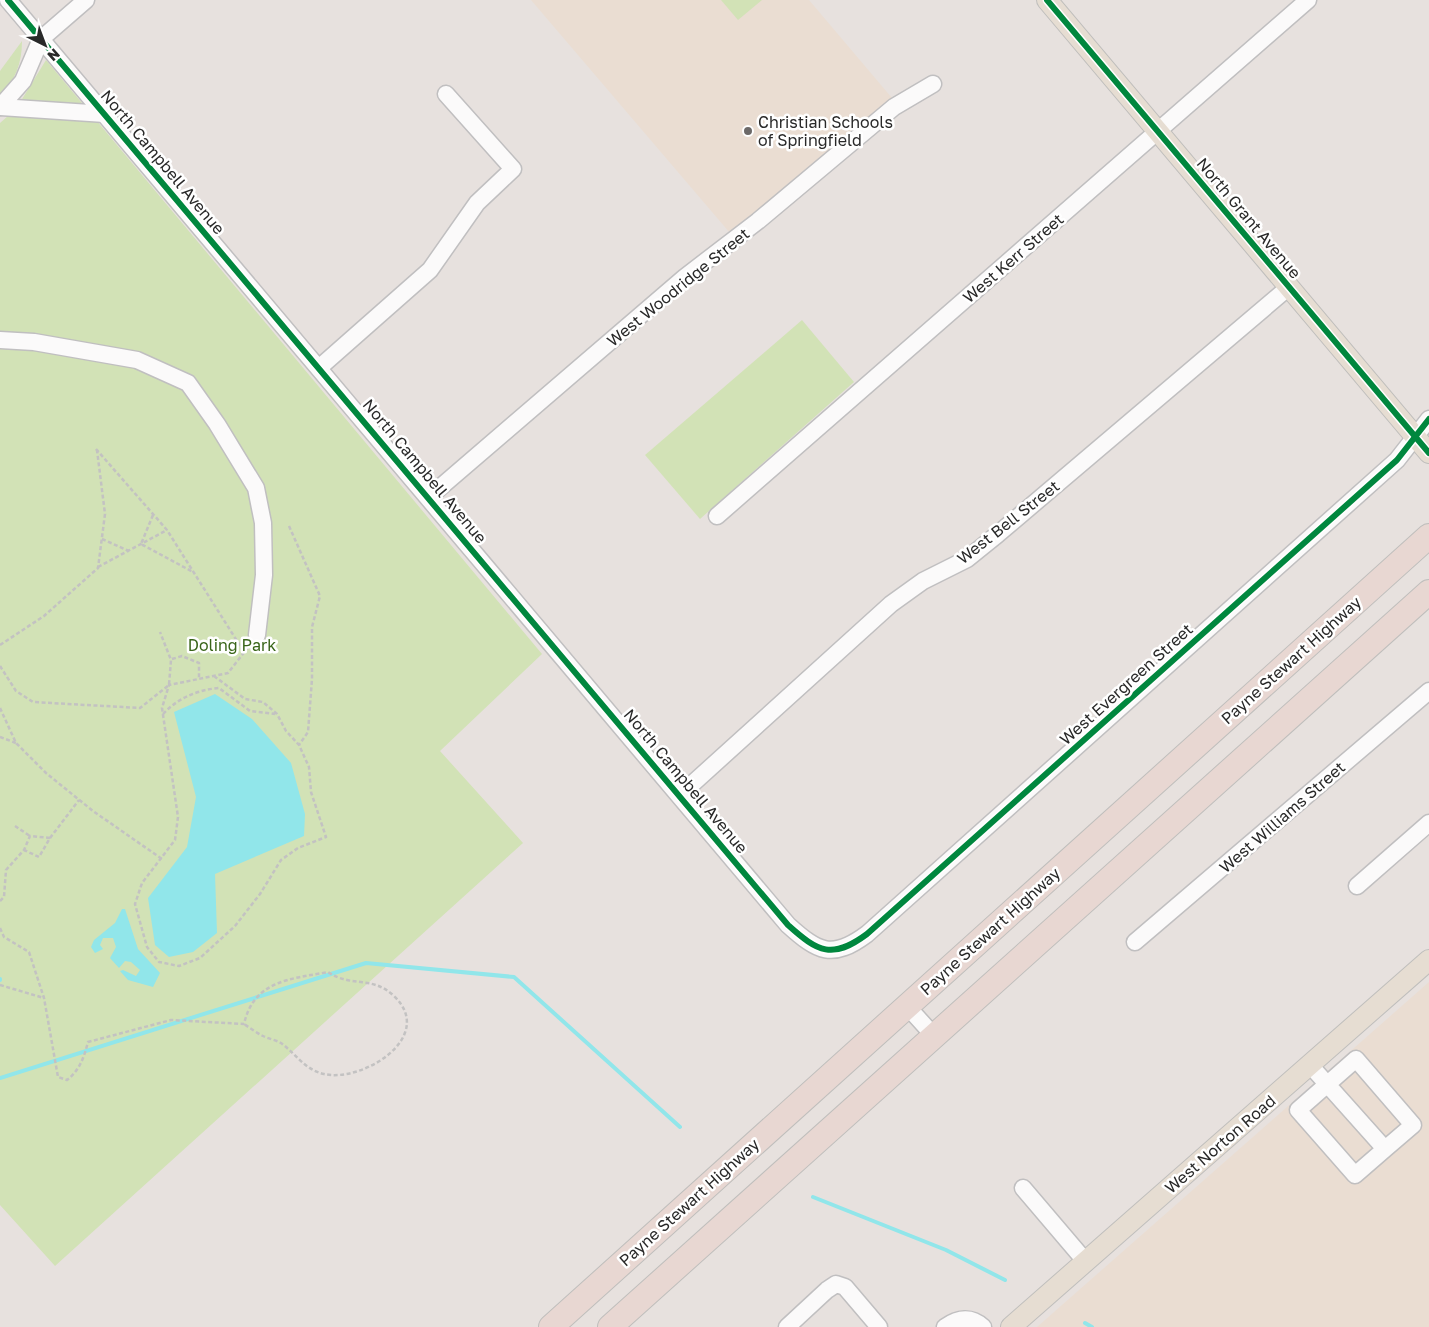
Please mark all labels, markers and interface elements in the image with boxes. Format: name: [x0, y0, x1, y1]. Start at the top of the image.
north arrow: [20, 20, 70, 70]
text: N: [44, 45, 64, 65]
street label: North Campbell Avenue: [97, 86, 229, 238]
place label: Christian Schools of Springfield: [758, 112, 893, 150]
marker: Christian Schools of Springfield: [742, 125, 754, 137]
street label: North Grant Avenue: [1193, 154, 1305, 282]
street label: West Kerr Street: [959, 209, 1067, 307]
street label: West Woodridge Street: [603, 223, 753, 351]
street label: North Campbell Avenue: [359, 395, 491, 547]
street label: West Bell Street: [953, 476, 1063, 568]
street label: Payne Stewart Highway: [1217, 592, 1365, 728]
street label: West Evergreen Street: [1055, 619, 1197, 749]
park label: Doling Park: [188, 635, 276, 655]
street label: North Campbell Avenue: [620, 705, 752, 857]
street label: West Williams Street: [1215, 757, 1349, 877]
street label: Payne Stewart Highway: [916, 863, 1064, 999]
street label: West Norton Road: [1161, 1090, 1279, 1198]
street label: Payne Stewart Highway: [615, 1134, 763, 1270]

